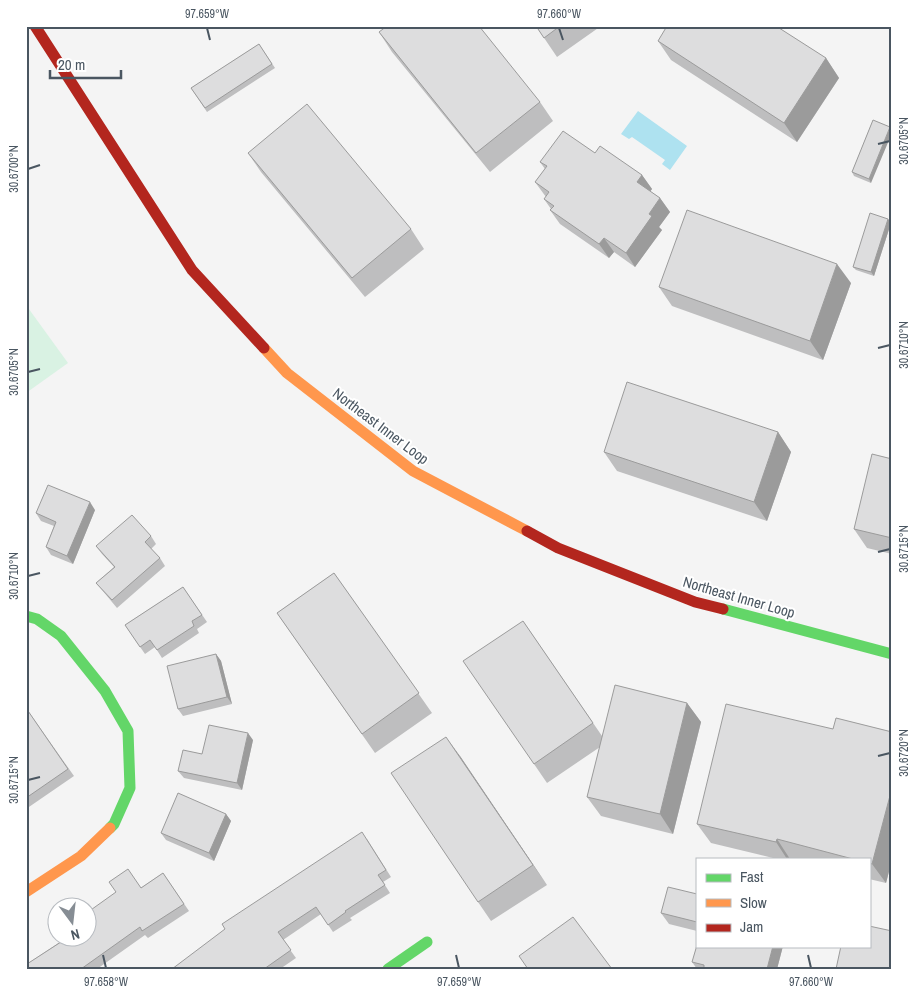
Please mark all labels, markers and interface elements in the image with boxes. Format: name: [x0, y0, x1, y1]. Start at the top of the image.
text: 97.659°W: [185, 6, 230, 22]
text: 97.660°W: [537, 6, 582, 22]
scale bar: [50, 48, 121, 80]
text: 20 m: [58, 54, 85, 75]
text: 30.6705°N: [896, 117, 912, 165]
text: 30.6700°N: [6, 145, 22, 193]
text: 30.6710°N: [896, 321, 912, 369]
text: 30.6705°N: [6, 348, 22, 396]
street label: Northeast Inner Loop: [329, 383, 434, 469]
text: 30.6715°N: [896, 525, 912, 573]
text: 30.6710°N: [6, 552, 22, 600]
street label: Northeast Inner Loop: [681, 571, 798, 623]
text: 30.6720°N: [896, 729, 912, 777]
text: 30.6715°N: [6, 756, 22, 804]
legend: [696, 858, 870, 948]
text: Fast: [740, 866, 764, 887]
text: Slow: [740, 892, 767, 913]
north arrow: [48, 898, 98, 948]
text: Jam: [740, 916, 763, 937]
text: N: [69, 925, 82, 944]
text: 97.658°W: [84, 974, 129, 990]
text: 97.659°W: [437, 974, 482, 990]
text: 97.660°W: [789, 974, 834, 990]

